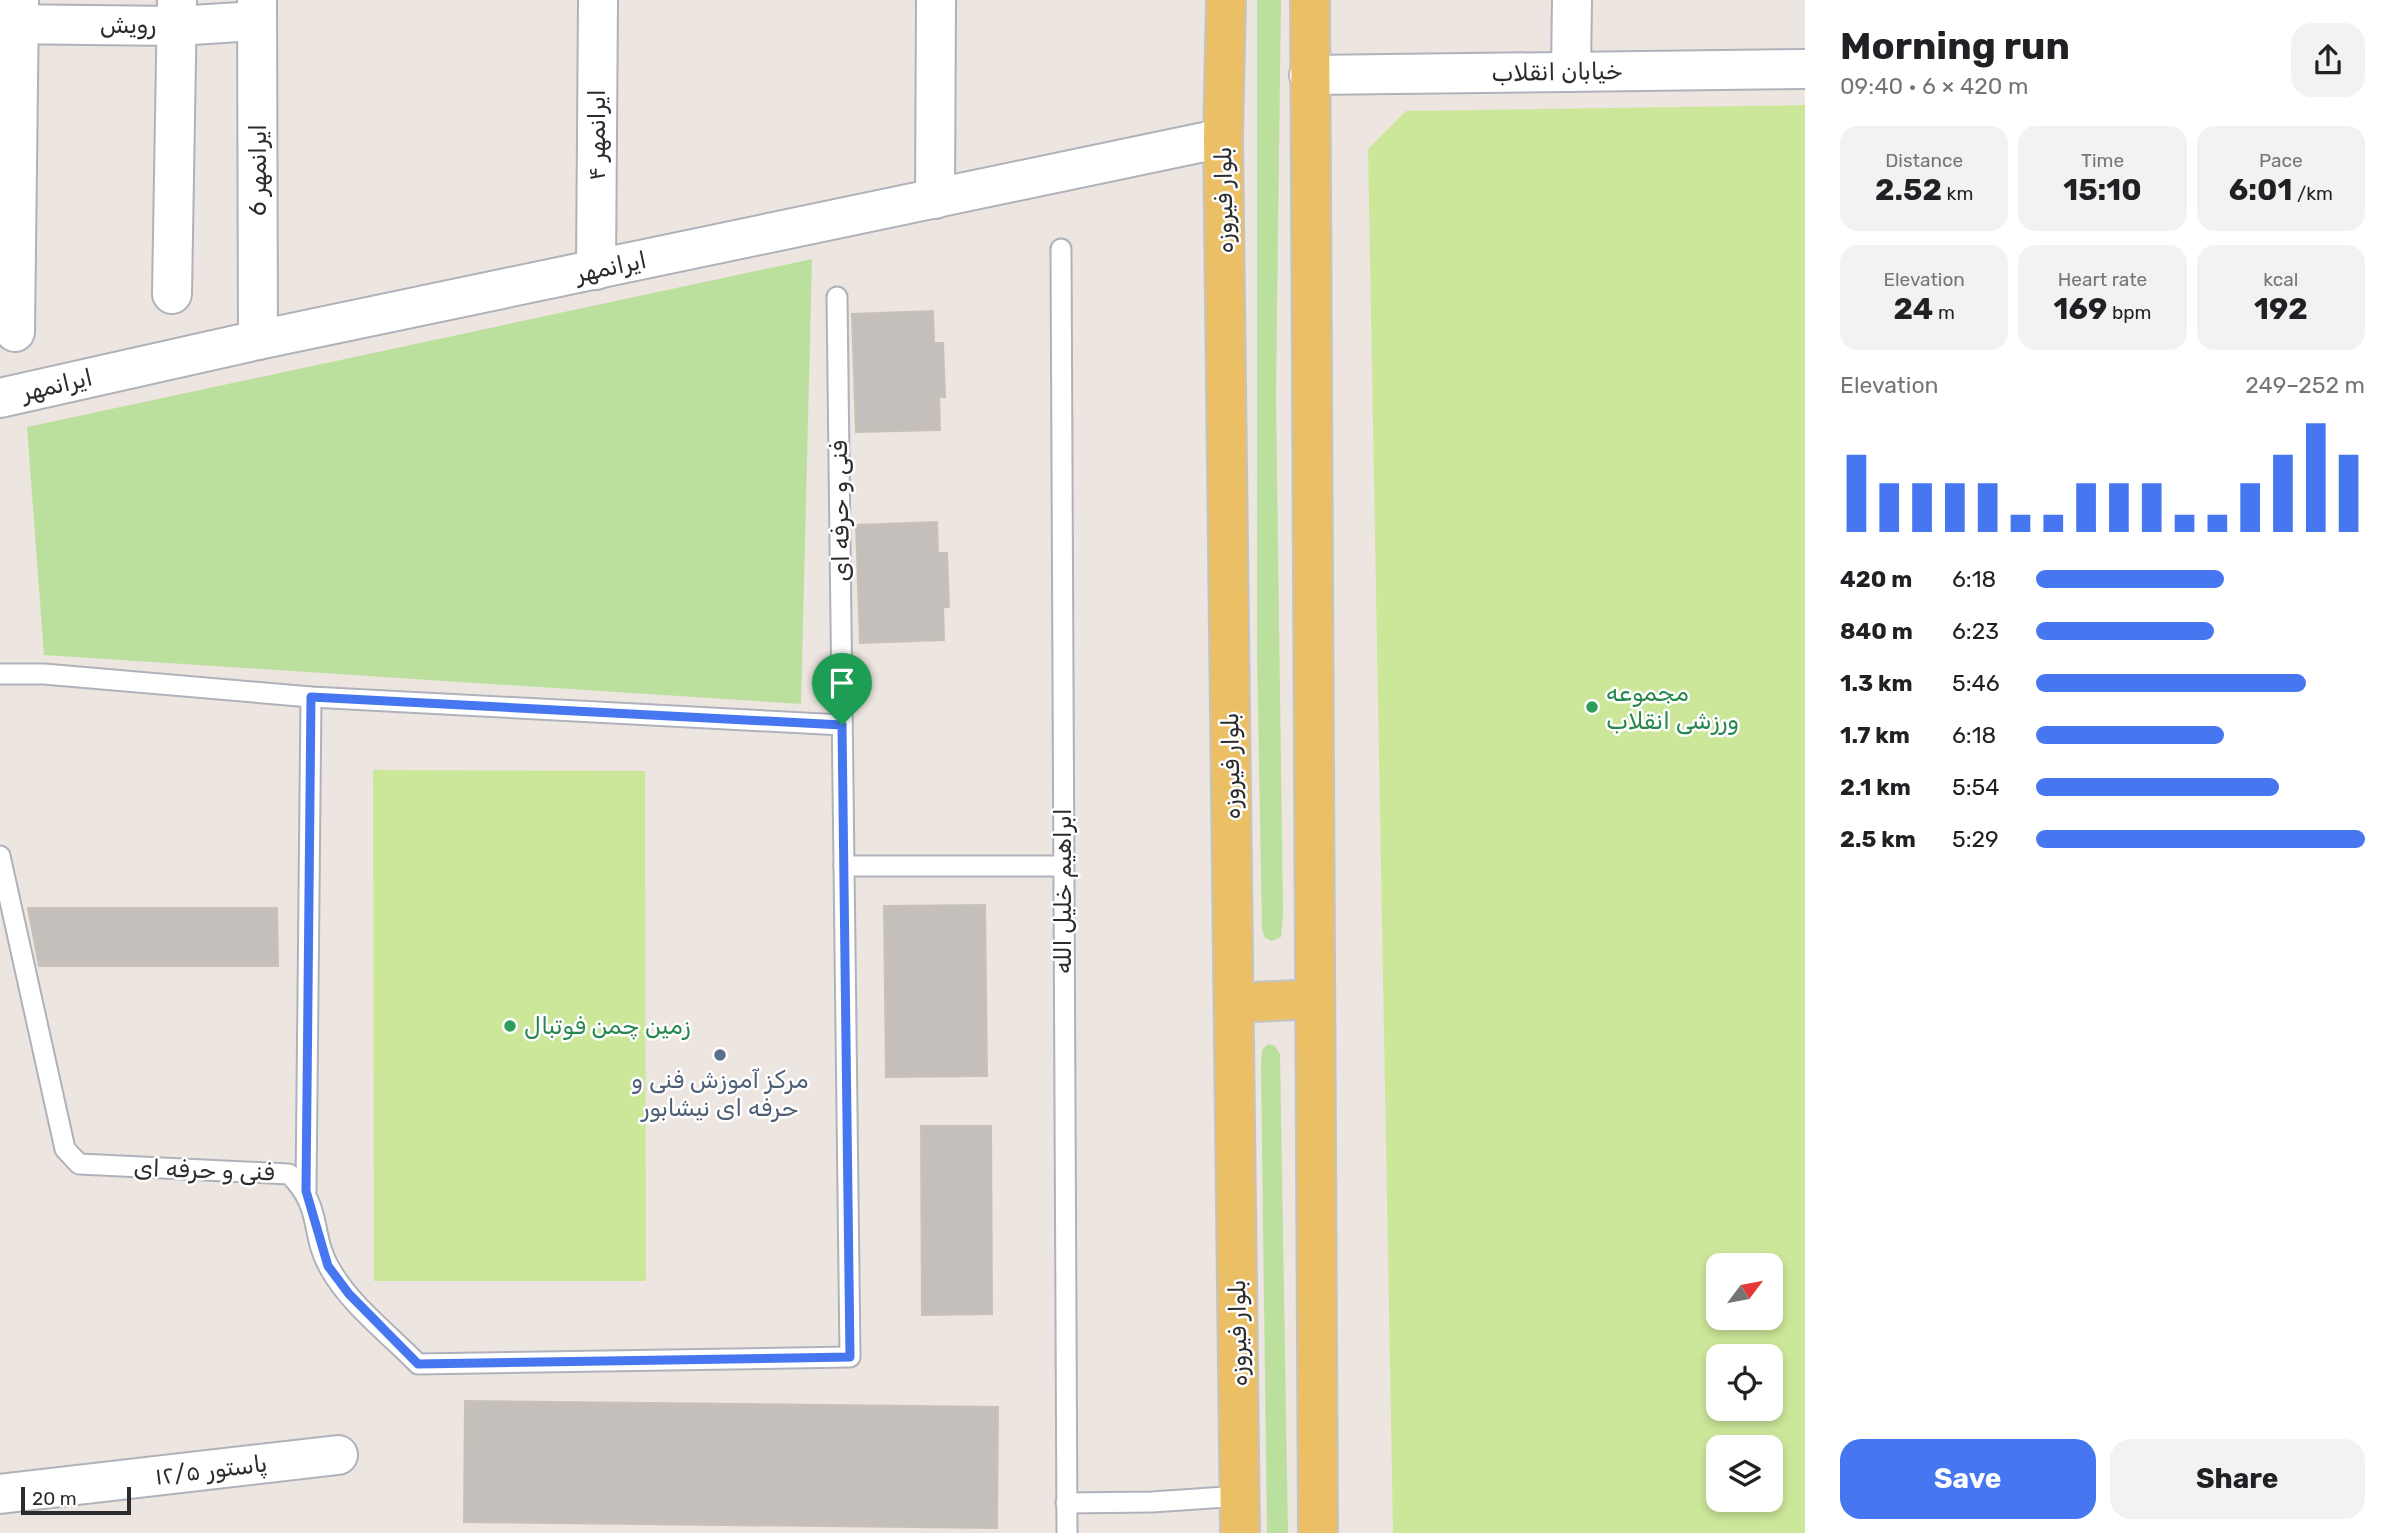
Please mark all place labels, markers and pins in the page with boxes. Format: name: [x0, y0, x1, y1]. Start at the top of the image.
pin: [812, 653, 872, 725]
place label: مجموعه ورزشی انقلاب: [1606, 679, 1739, 735]
marker: مجموعه ورزشی انقلاب: [1584, 699, 1600, 715]
place label: زمین چمن فوتبال: [524, 1012, 691, 1040]
marker: زمین چمن فوتبال: [502, 1018, 518, 1034]
marker: مرکز آموزش فنی و حرفه ای نیشابور: [712, 1047, 728, 1063]
place label: مرکز آموزش فنی و حرفه ای نیشابور: [631, 1066, 809, 1122]

